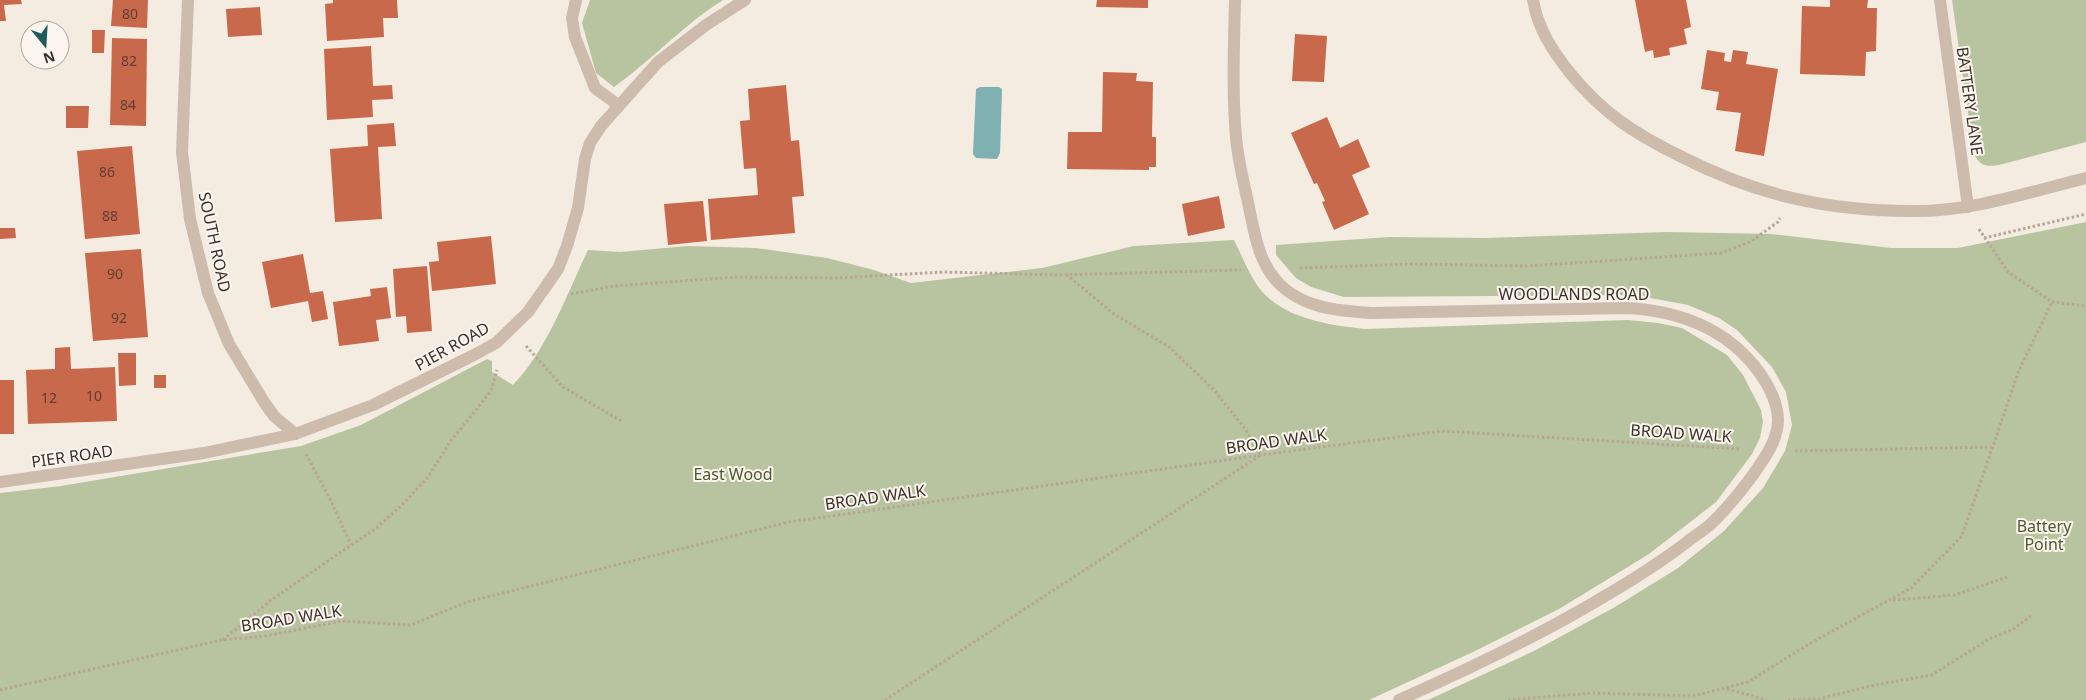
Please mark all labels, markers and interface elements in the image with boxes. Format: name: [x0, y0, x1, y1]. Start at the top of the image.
house number: 80: [122, 4, 138, 23]
north arrow: [20, 20, 70, 70]
street label: BATTERY LANE: [1951, 45, 1989, 157]
text: N: [41, 47, 58, 69]
house number: 82: [121, 51, 137, 70]
house number: 84: [120, 95, 136, 114]
house number: 86: [99, 162, 115, 181]
street label: SOUTH ROAD: [194, 190, 236, 294]
house number: 88: [102, 206, 118, 225]
house number: 90: [107, 264, 123, 283]
street label: WOODLANDS ROAD: [1499, 283, 1649, 305]
house number: 92: [111, 308, 127, 327]
street label: PIER ROAD: [411, 316, 493, 376]
house number: 10: [86, 386, 102, 405]
house number: 12: [41, 388, 57, 407]
street label: BROAD WALK: [1630, 418, 1732, 448]
street label: BROAD WALK: [1224, 423, 1328, 459]
street label: PIER ROAD: [30, 439, 114, 473]
park label: East Wood: [693, 463, 773, 485]
street label: BROAD WALK: [823, 479, 927, 515]
park label: Battery Point: [2017, 515, 2072, 555]
street label: BROAD WALK: [239, 599, 343, 637]

